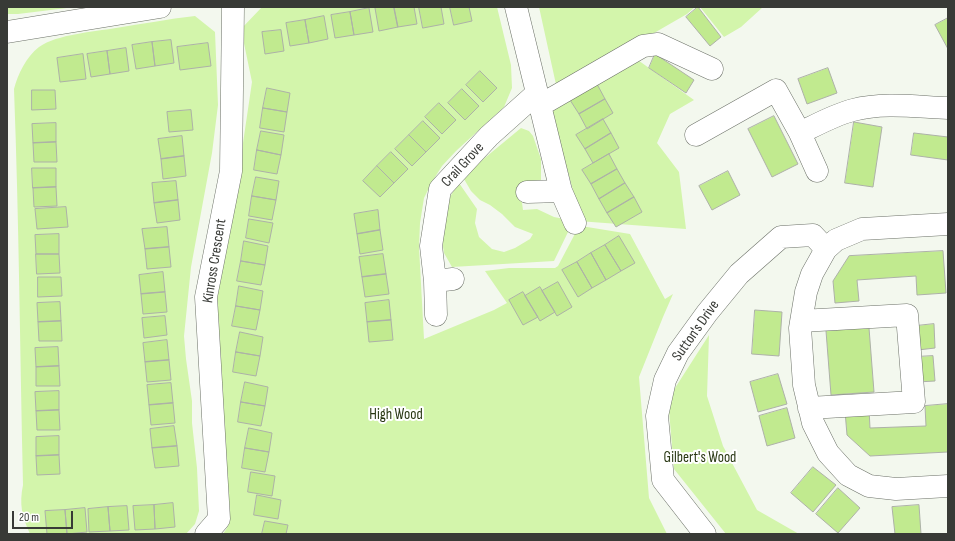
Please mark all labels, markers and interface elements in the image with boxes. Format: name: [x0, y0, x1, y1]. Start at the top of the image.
street label: Crail Grove: [438, 139, 488, 191]
street label: Kinross Crescent: [199, 218, 231, 304]
street label: Sutton's Drive: [669, 297, 723, 365]
park label: High Wood: [369, 406, 423, 424]
park label: Gilbert's Wood: [664, 449, 736, 467]
scale bar: [14, 503, 75, 529]
text: 20 m: [19, 510, 39, 525]

